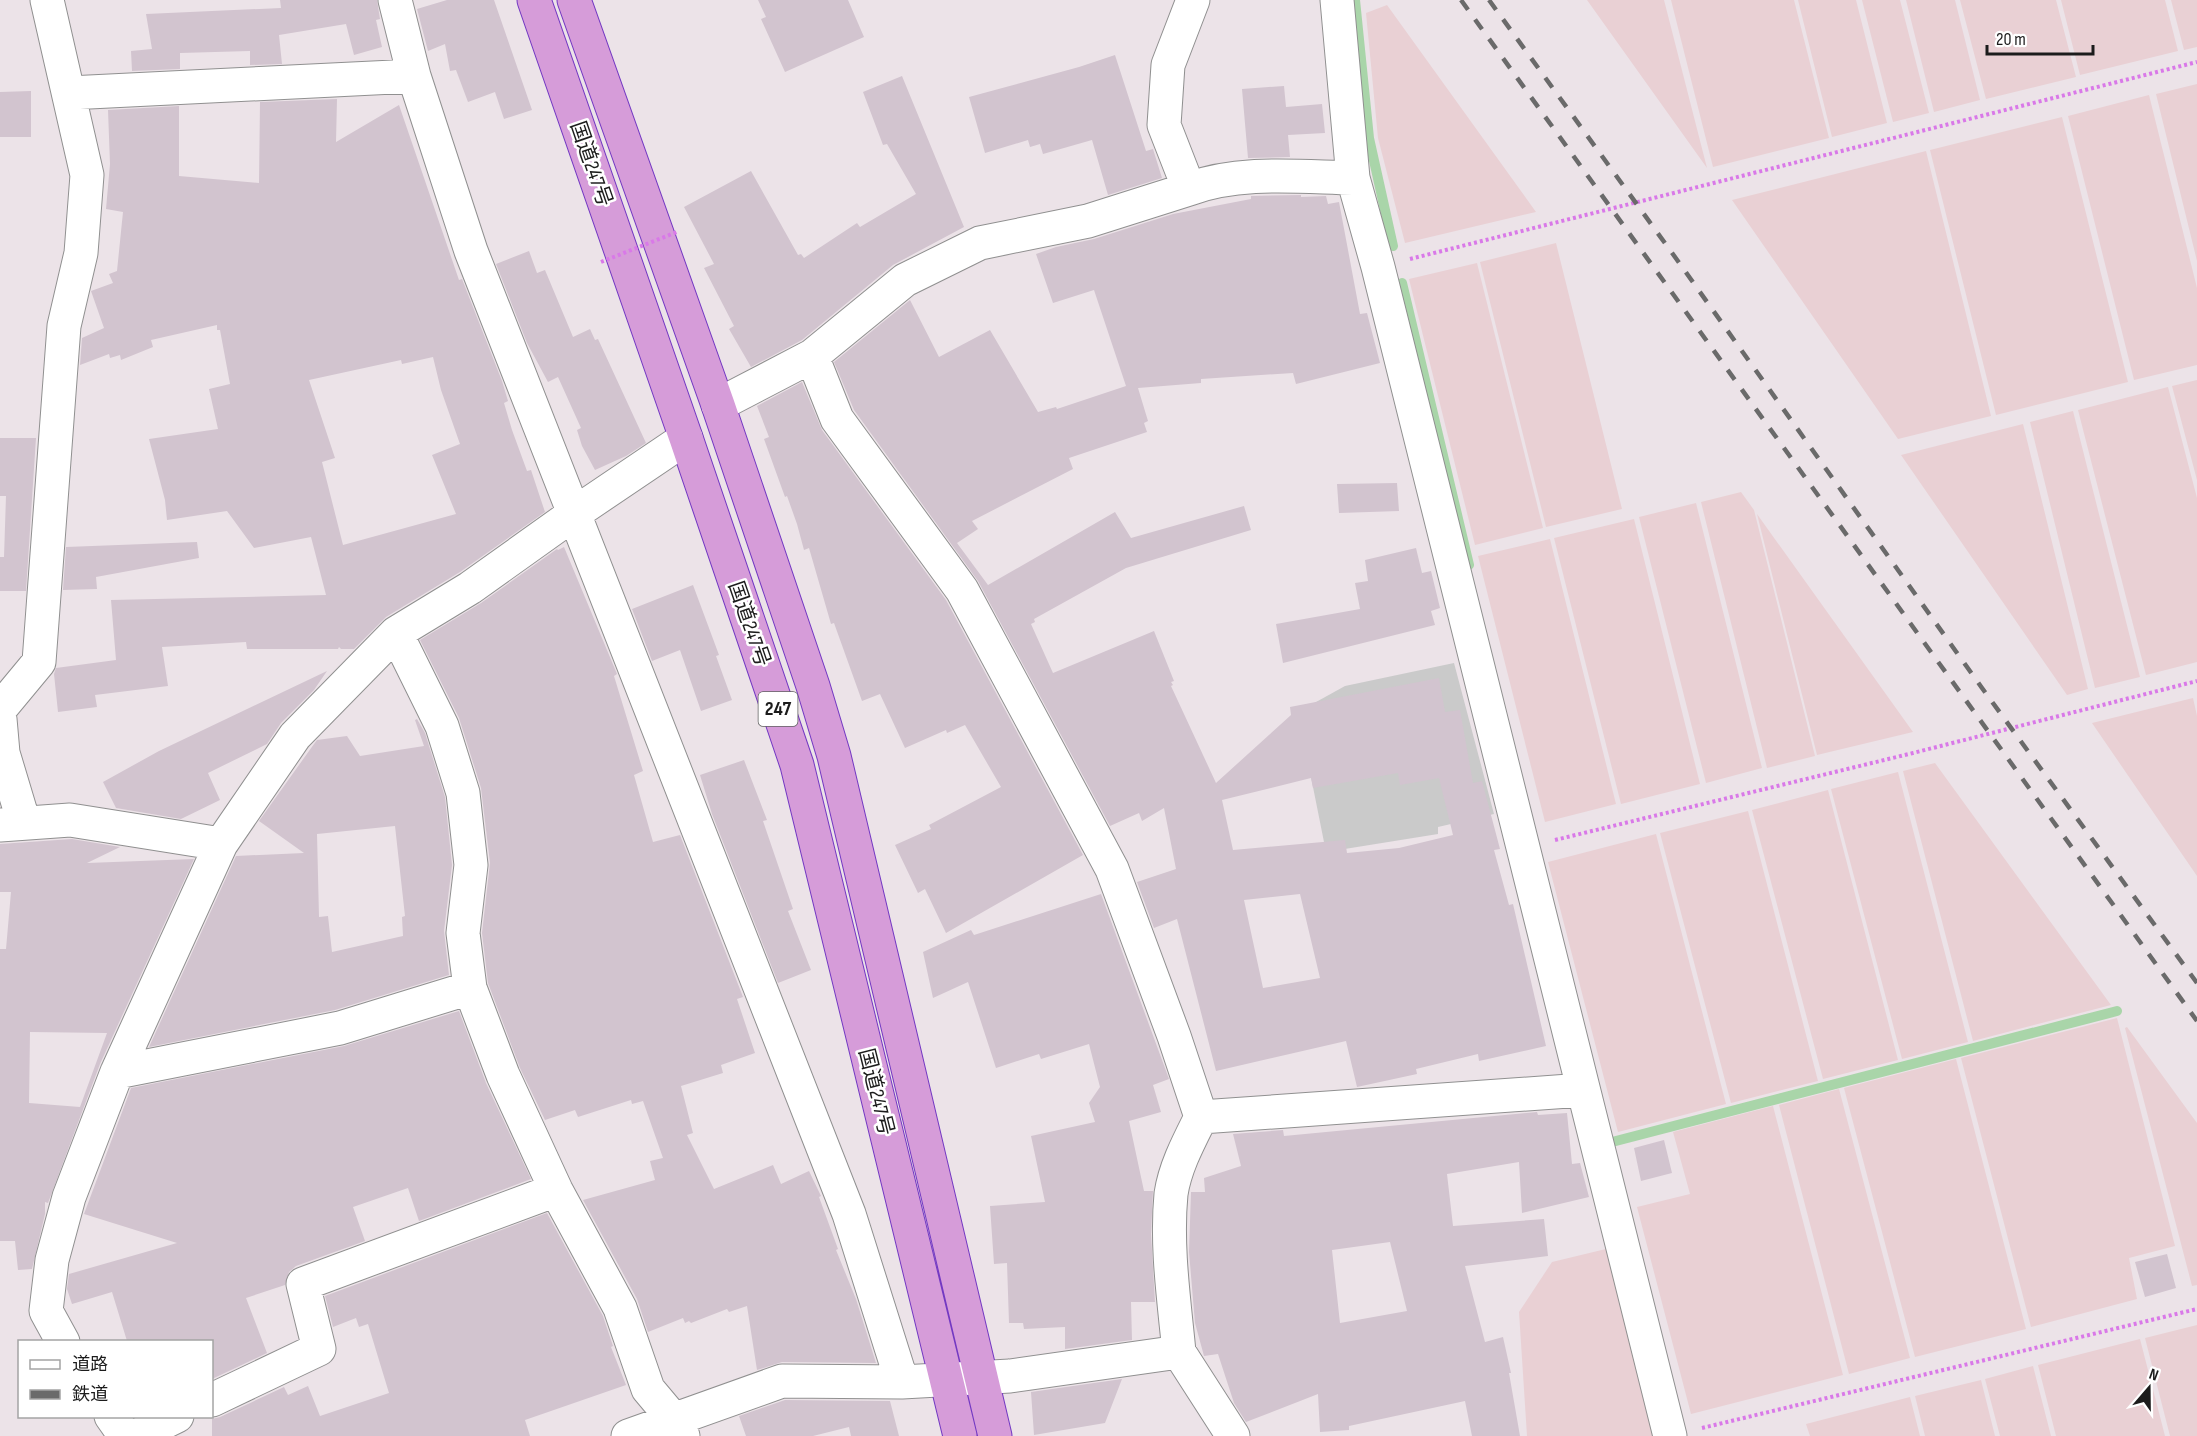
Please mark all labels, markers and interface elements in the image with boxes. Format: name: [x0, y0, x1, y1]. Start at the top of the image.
scale bar: [1987, 18, 2094, 56]
text: 20 m: [1996, 29, 2026, 50]
street label: 国道247号: [565, 118, 617, 210]
street label: 国道247号: [723, 578, 775, 670]
road number: 247: [758, 692, 798, 726]
street label: 国道247号: [853, 1046, 899, 1138]
legend: [18, 1340, 213, 1418]
text: 道路: [72, 1354, 108, 1375]
north arrow: [2119, 1358, 2179, 1418]
text: N: [2146, 1365, 2161, 1386]
text: 鉄道: [72, 1384, 108, 1405]

